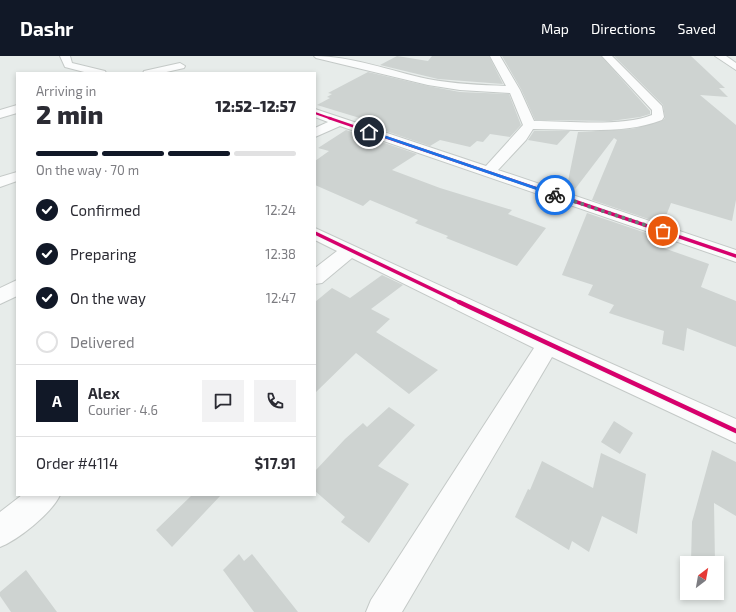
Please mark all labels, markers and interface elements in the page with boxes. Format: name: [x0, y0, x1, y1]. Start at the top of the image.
text: Dashr: [20, 17, 73, 40]
text: Map: [541, 20, 569, 37]
text: Directions: [591, 20, 656, 37]
text: Saved: [678, 20, 716, 37]
text: Arriving in: [36, 83, 96, 99]
text: 12:52–12:57: [215, 97, 296, 115]
text: 2 min: [36, 98, 103, 129]
pin: [352, 115, 386, 149]
icon: home: [358, 121, 380, 143]
text: On the way · 70 m: [36, 162, 139, 178]
courier: [535, 175, 575, 215]
icon: bike: [544, 184, 566, 206]
icon: check: [36, 199, 58, 221]
text: Confirmed: [70, 201, 141, 219]
text: 12:24: [265, 202, 296, 218]
pin: [646, 214, 680, 248]
icon: bag: [652, 220, 674, 242]
icon: check: [36, 243, 58, 265]
text: Preparing: [70, 245, 136, 263]
text: 12:38: [265, 246, 296, 262]
icon: check: [36, 287, 58, 309]
text: On the way: [70, 289, 146, 307]
text: 12:47: [266, 290, 296, 306]
text: Delivered: [70, 333, 135, 351]
button: chat: [202, 380, 244, 422]
button: phone: [254, 380, 296, 422]
text: Alex: [88, 384, 120, 402]
text: A: [52, 392, 62, 410]
text: Courier · 4.6: [88, 402, 158, 418]
text: Order #4114: [36, 454, 118, 472]
text: $17.91: [255, 454, 296, 472]
north arrow: [680, 556, 724, 600]
map controls: [680, 556, 724, 600]

